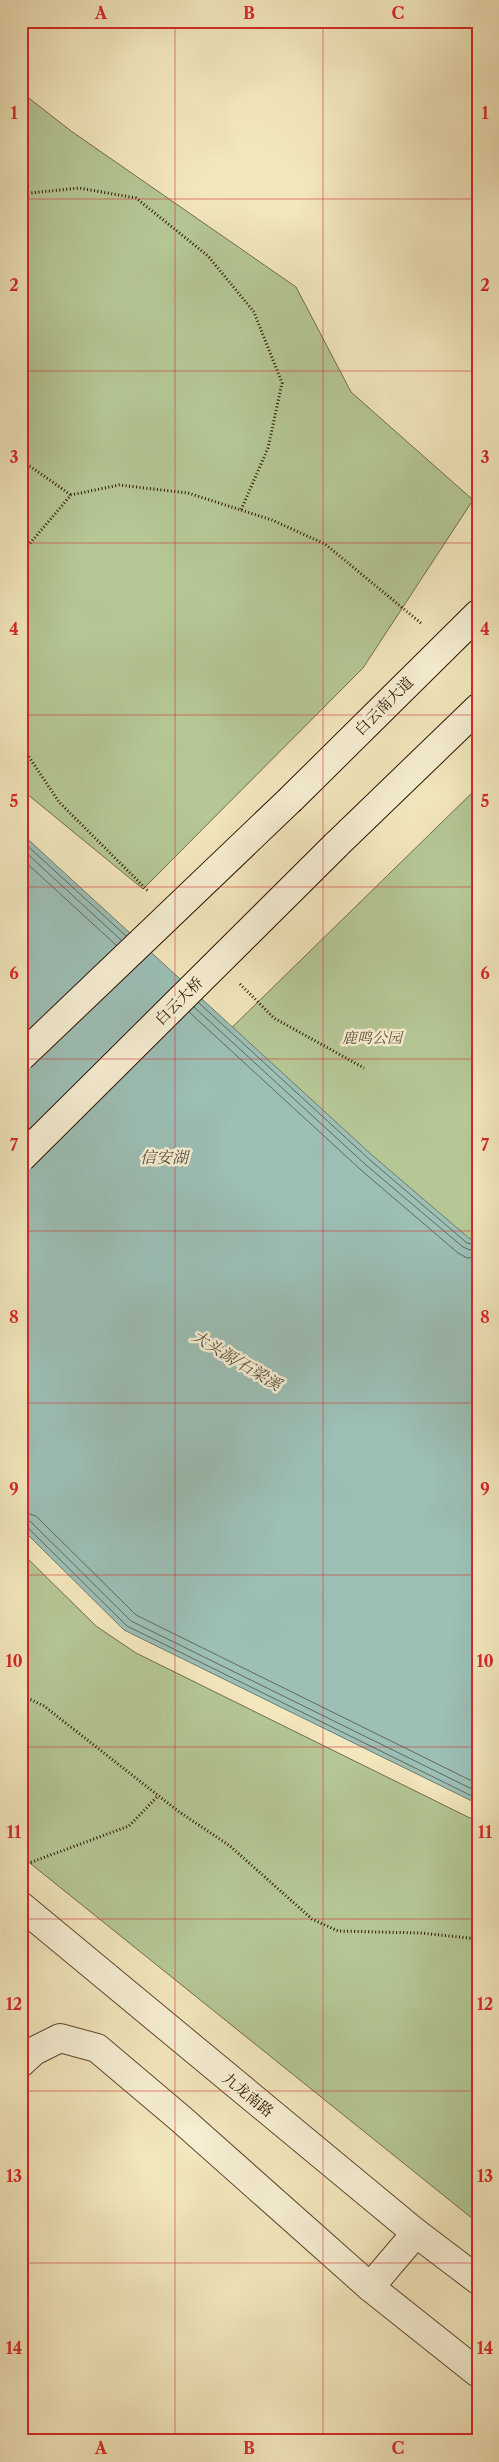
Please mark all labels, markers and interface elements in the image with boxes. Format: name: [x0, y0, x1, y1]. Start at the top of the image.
text: A: [94, 3, 108, 23]
text: B: [243, 3, 255, 23]
text: C: [392, 3, 404, 23]
text: 1: [10, 103, 18, 123]
text: 1: [481, 103, 489, 123]
text: 2: [9, 275, 19, 295]
text: 2: [480, 275, 490, 295]
text: 3: [9, 447, 19, 467]
text: 3: [480, 447, 490, 467]
text: 4: [9, 619, 19, 639]
text: 4: [480, 619, 490, 639]
street label: 白云南大道: [350, 672, 417, 739]
text: 5: [10, 791, 19, 811]
text: 5: [481, 791, 490, 811]
text: 6: [9, 963, 19, 983]
text: 6: [480, 963, 490, 983]
street label: 白云大桥: [151, 973, 207, 1029]
park label: 鹿鸣公园: [342, 1028, 404, 1047]
text: 7: [10, 1135, 19, 1155]
text: 7: [481, 1135, 490, 1155]
water label: 信安湖: [140, 1147, 191, 1167]
text: 8: [9, 1307, 19, 1327]
text: 8: [480, 1307, 490, 1327]
water label: 大头源/石梁溪: [189, 1326, 287, 1396]
text: 9: [9, 1479, 19, 1499]
text: 9: [480, 1479, 490, 1499]
text: 10: [5, 1651, 23, 1671]
text: 10: [476, 1651, 494, 1671]
text: 11: [7, 1822, 22, 1842]
text: 11: [478, 1822, 493, 1842]
text: 12: [6, 1994, 22, 2014]
text: 12: [477, 1994, 493, 2014]
street label: 九龙南路: [219, 2068, 278, 2121]
text: 13: [6, 2166, 22, 2186]
text: 13: [477, 2166, 493, 2186]
text: 14: [6, 2338, 22, 2358]
text: 14: [477, 2338, 493, 2358]
text: A: [94, 2438, 108, 2458]
text: B: [243, 2438, 255, 2458]
text: C: [392, 2438, 404, 2458]

